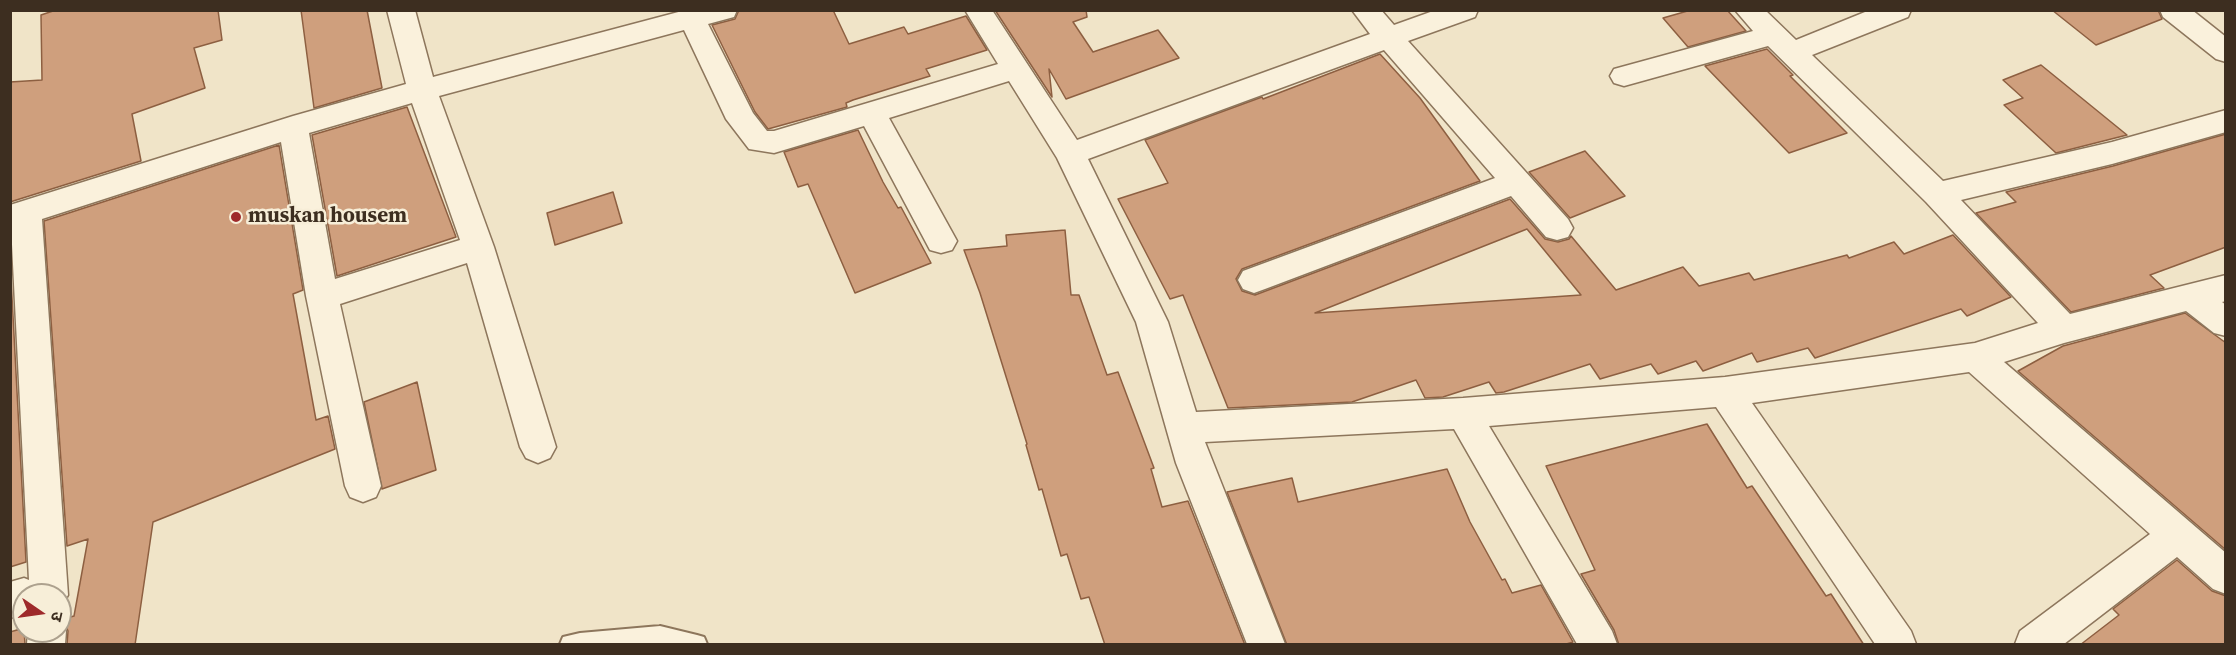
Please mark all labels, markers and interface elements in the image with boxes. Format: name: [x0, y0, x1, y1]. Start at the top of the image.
place label: muskan housem: [248, 204, 407, 230]
marker: muskan housem: [229, 210, 243, 224]
north arrow: [12, 583, 72, 643]
text: उ: [46, 610, 69, 624]

